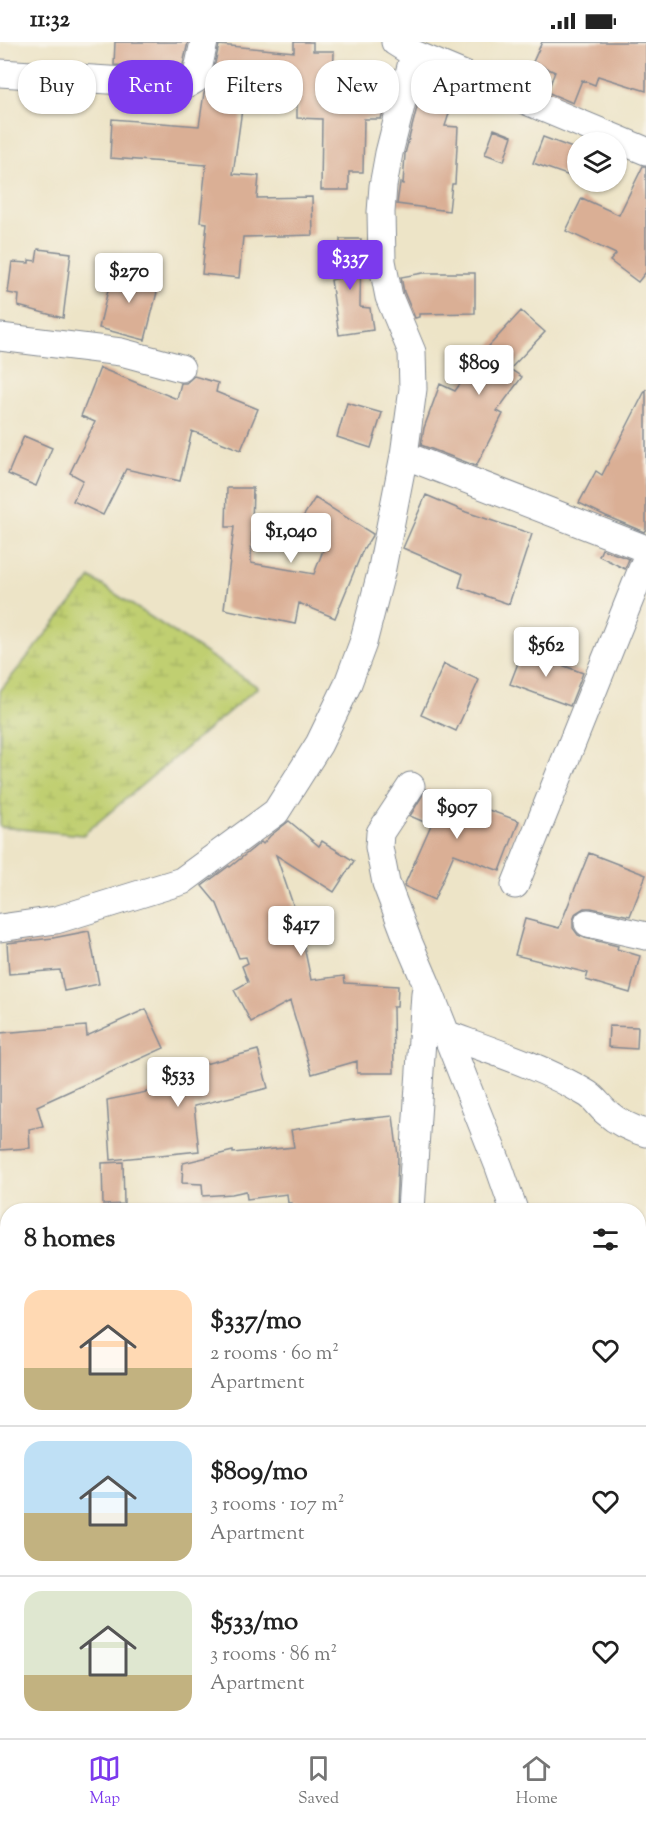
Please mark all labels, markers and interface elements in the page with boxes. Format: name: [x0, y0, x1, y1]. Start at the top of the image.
text: 11:32: [30, 5, 70, 37]
chip: Buy: [18, 60, 96, 114]
chip: Rent: [108, 60, 193, 114]
chip: Filters: [205, 60, 303, 114]
chip: New: [315, 60, 399, 114]
chip: Apartment: [411, 60, 552, 114]
map controls: [567, 132, 627, 192]
button: layers: [567, 132, 627, 192]
pin: $337: [314, 240, 386, 291]
text: $337: [332, 245, 368, 274]
pin: $270: [93, 253, 165, 304]
text: $270: [109, 258, 149, 287]
pin: $809: [443, 345, 515, 396]
text: $809: [459, 350, 499, 379]
pin: $1,040: [242, 513, 340, 564]
text: $1,040: [265, 518, 317, 547]
pin: $562: [510, 627, 582, 678]
text: $562: [528, 632, 564, 661]
pin: $907: [421, 789, 493, 840]
text: $907: [437, 794, 477, 823]
pin: $417: [265, 906, 337, 957]
text: $417: [282, 911, 320, 940]
pin: $533: [142, 1057, 214, 1108]
text: $533: [161, 1062, 195, 1091]
text: 8 homes: [24, 1221, 115, 1258]
icon: filters: [589, 1223, 622, 1256]
text: $337/mo: [210, 1303, 301, 1340]
icon: home: [72, 1314, 144, 1386]
icon: heart: [589, 1334, 622, 1367]
text: 2 rooms · 60 m²: [210, 1340, 339, 1369]
text: Apartment: [210, 1369, 305, 1398]
text: $809/mo: [210, 1454, 308, 1491]
icon: home: [72, 1465, 144, 1537]
icon: heart: [589, 1485, 622, 1518]
text: 3 rooms · 107 m²: [210, 1491, 344, 1520]
text: Apartment: [210, 1520, 305, 1549]
text: $533/mo: [210, 1604, 298, 1641]
icon: home: [72, 1615, 144, 1687]
icon: heart: [589, 1635, 622, 1668]
text: 3 rooms · 86 m²: [210, 1641, 337, 1670]
text: Apartment: [210, 1670, 305, 1699]
tab: Map: [88, 1752, 121, 1811]
tab: Saved: [298, 1752, 339, 1811]
tab: Home: [516, 1752, 558, 1811]

